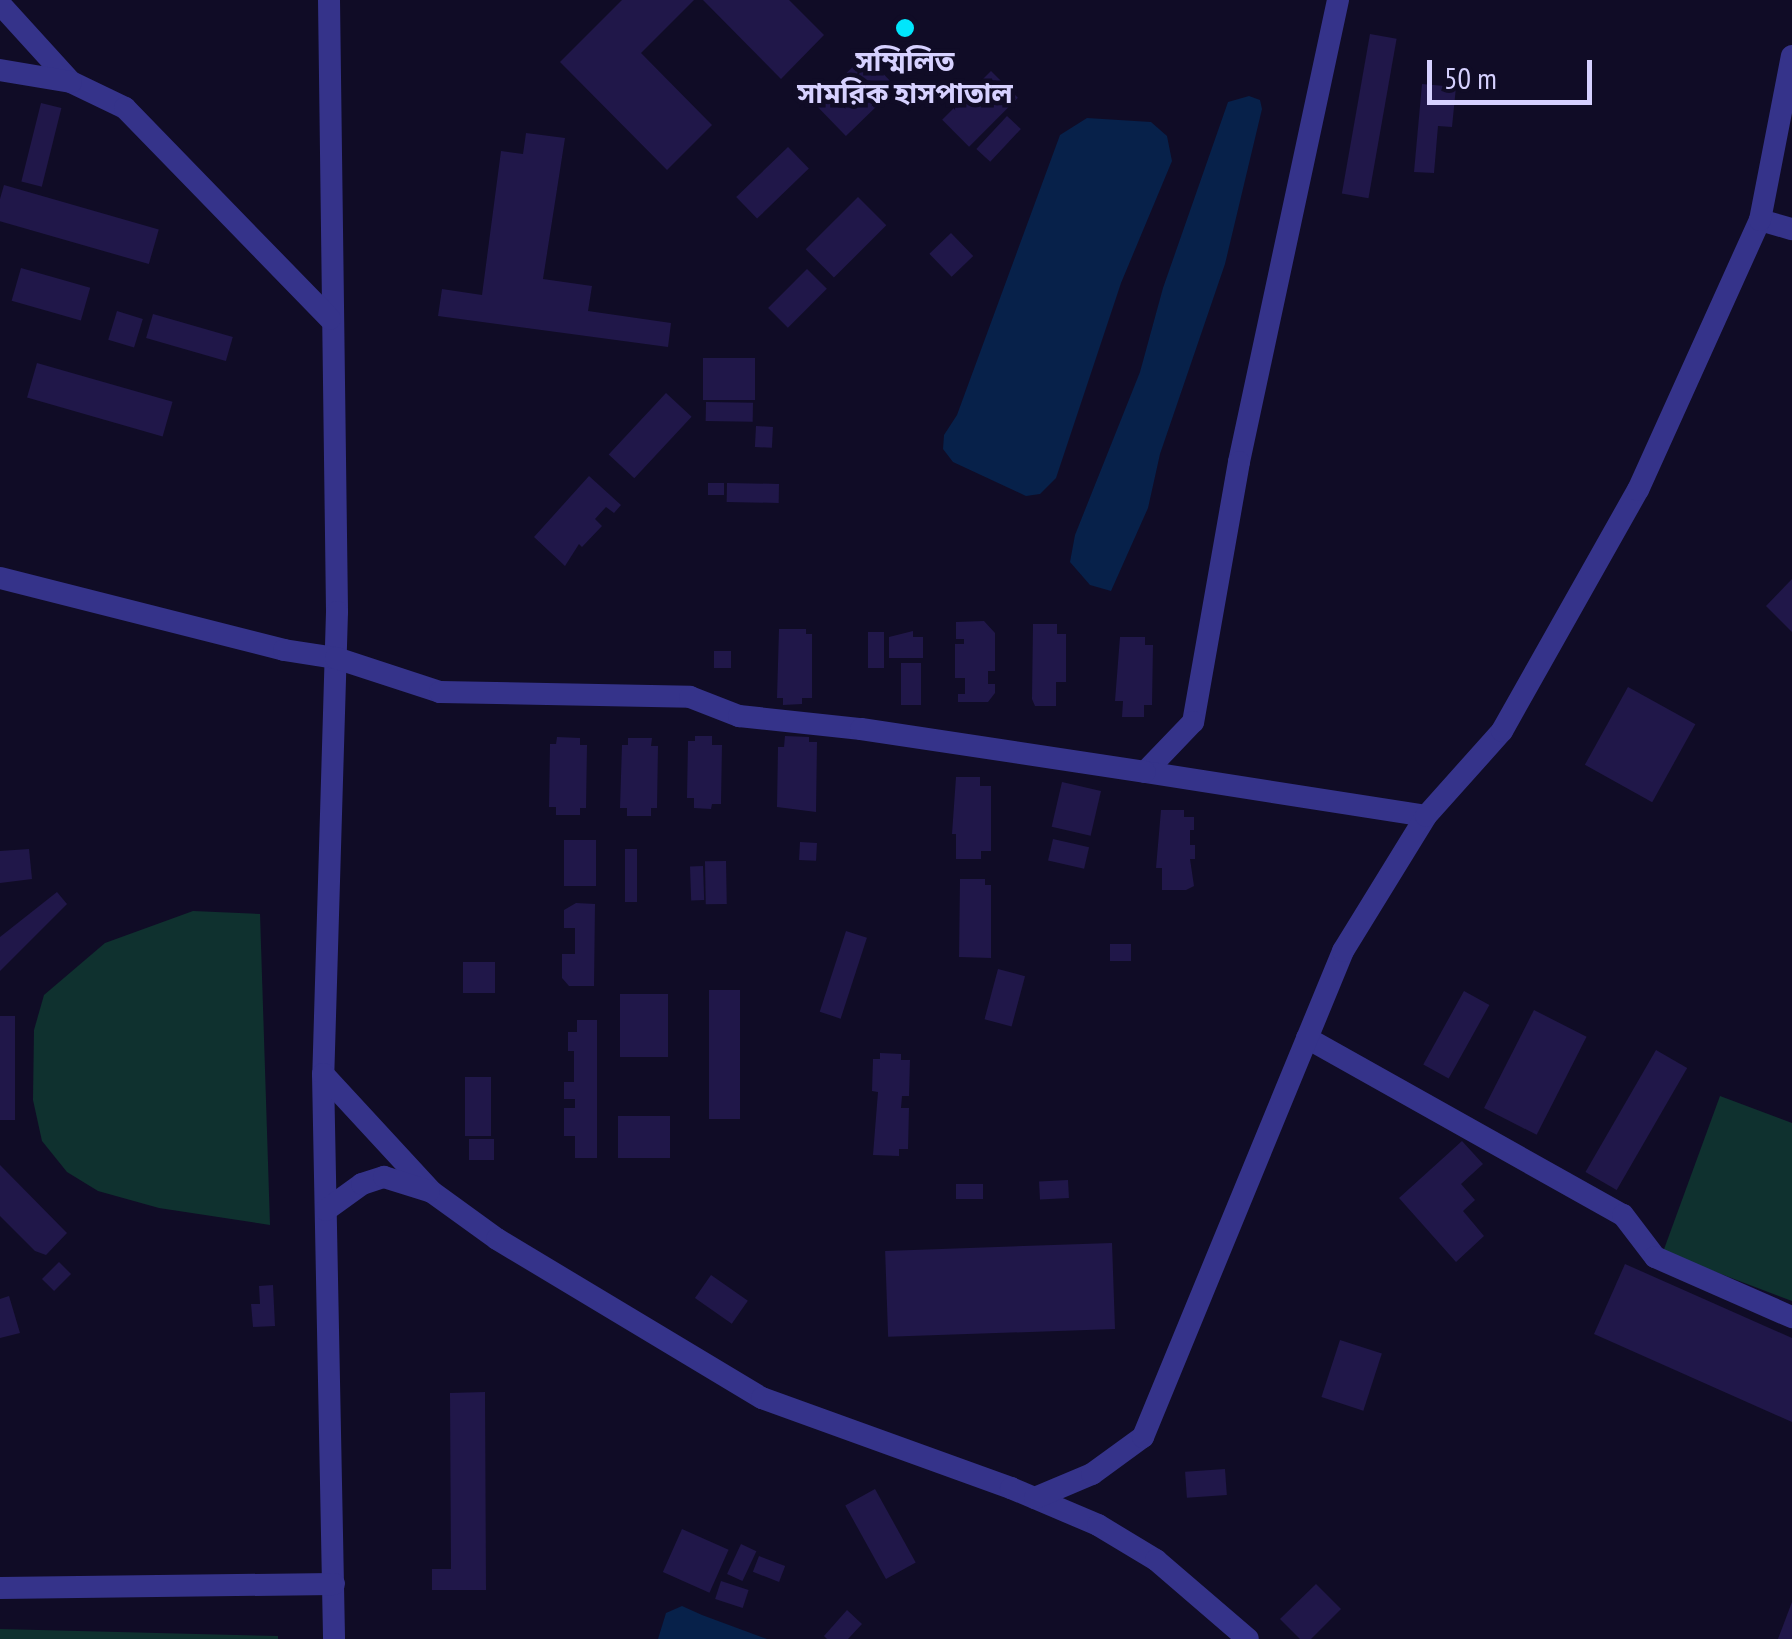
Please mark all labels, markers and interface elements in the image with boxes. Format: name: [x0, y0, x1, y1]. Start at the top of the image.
marker: সম্মিলিত সামরিক হাসপাতাল: [894, 17, 916, 39]
scale bar: [1432, 40, 1597, 102]
place label: সম্মিলিত সামরিক হাসপাতাল: [797, 44, 1013, 110]
text: 50 m: [1444, 58, 1497, 97]

